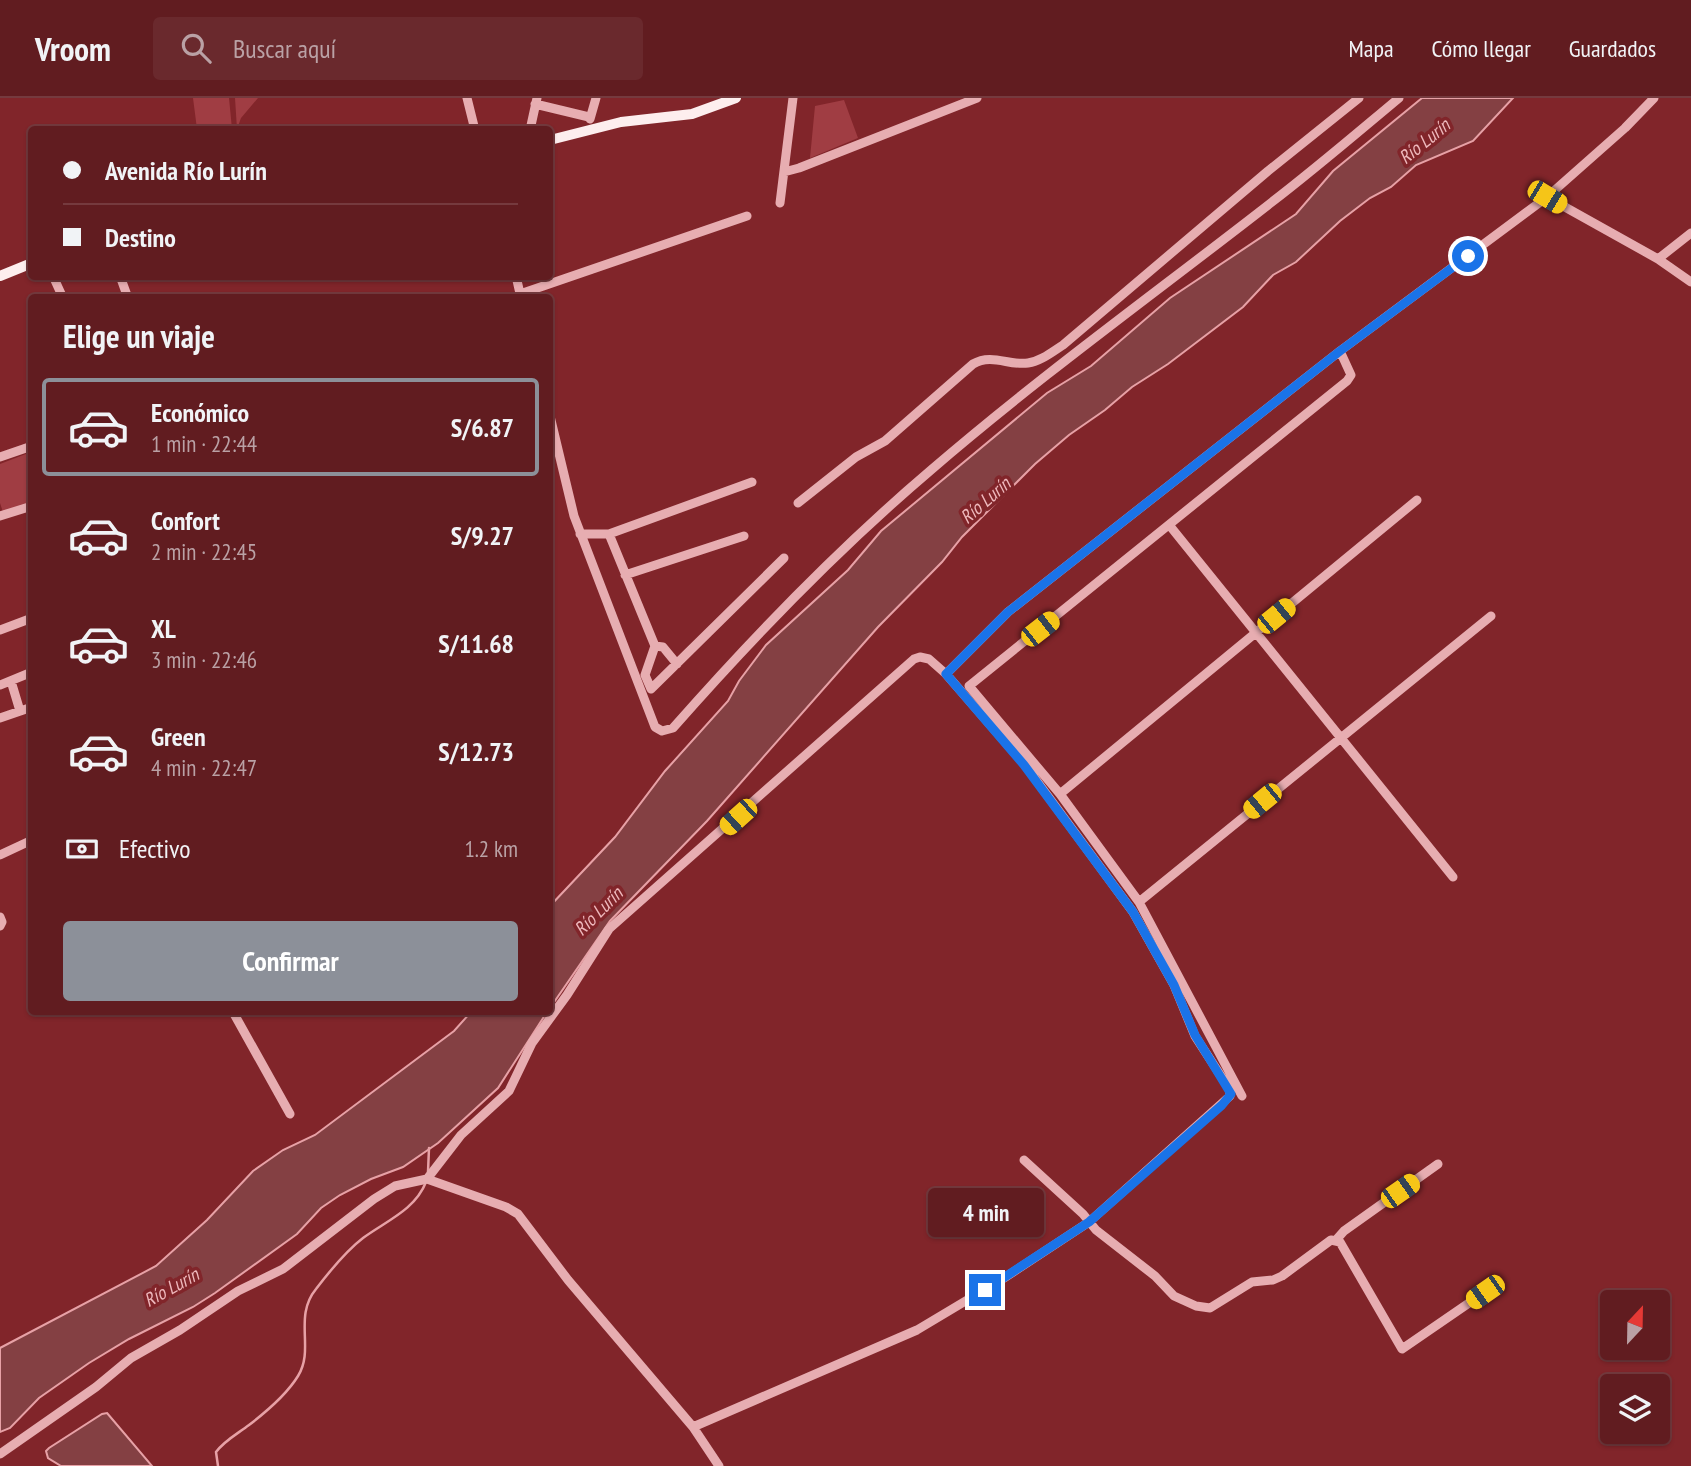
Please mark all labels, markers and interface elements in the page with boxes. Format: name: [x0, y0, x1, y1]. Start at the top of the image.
search box: [153, 17, 643, 80]
text: Vroom: [35, 27, 111, 70]
icon: search: [177, 29, 215, 67]
text: Buscar aquí: [233, 32, 336, 65]
text: Mapa: [1349, 33, 1394, 64]
text: Cómo llegar: [1432, 33, 1531, 64]
text: Guardados: [1569, 33, 1656, 64]
water label: Río Lurín: [1394, 112, 1456, 169]
text: Avenida Río Lurín: [105, 154, 267, 187]
car: [1524, 177, 1571, 217]
text: Destino: [105, 221, 176, 254]
route start: [1452, 240, 1484, 272]
text: Elige un viaje: [63, 315, 215, 357]
icon: car: [67, 396, 130, 459]
text: Económico: [151, 396, 249, 429]
text: S/6.87: [451, 411, 514, 444]
text: 1 min · 22:44: [151, 429, 257, 458]
water label: Río Lurín: [955, 470, 1016, 528]
icon: car: [67, 504, 130, 567]
text: Confort: [151, 504, 220, 537]
text: S/9.27: [451, 519, 514, 552]
text: 2 min · 22:45: [151, 537, 257, 566]
car: [1254, 595, 1299, 637]
car: [1017, 608, 1064, 650]
icon: car: [67, 612, 130, 675]
text: XL: [151, 612, 176, 645]
text: S/11.68: [438, 627, 514, 660]
text: 3 min · 22:46: [151, 645, 257, 674]
icon: car: [67, 720, 130, 783]
text: Green: [151, 720, 206, 753]
text: S/12.73: [438, 735, 514, 768]
text: 4 min · 22:47: [151, 753, 257, 782]
car: [1240, 780, 1285, 822]
car: [716, 795, 761, 839]
icon: cash: [63, 830, 101, 868]
text: Efectivo: [119, 832, 191, 865]
text: 1.2 km: [464, 834, 518, 863]
water label: Río Lurín: [569, 880, 629, 940]
button: Confirmar: [63, 921, 518, 1001]
car: [1377, 1170, 1424, 1212]
callout: 4 min: [927, 1188, 1043, 1238]
text: 4 min: [963, 1198, 1009, 1227]
water label: Río Lurín: [139, 1261, 204, 1312]
car: [1462, 1271, 1509, 1313]
route end: [969, 1274, 1001, 1306]
north arrow: [1600, 1290, 1670, 1360]
map controls: [1600, 1290, 1670, 1444]
button: layers: [1600, 1374, 1670, 1444]

